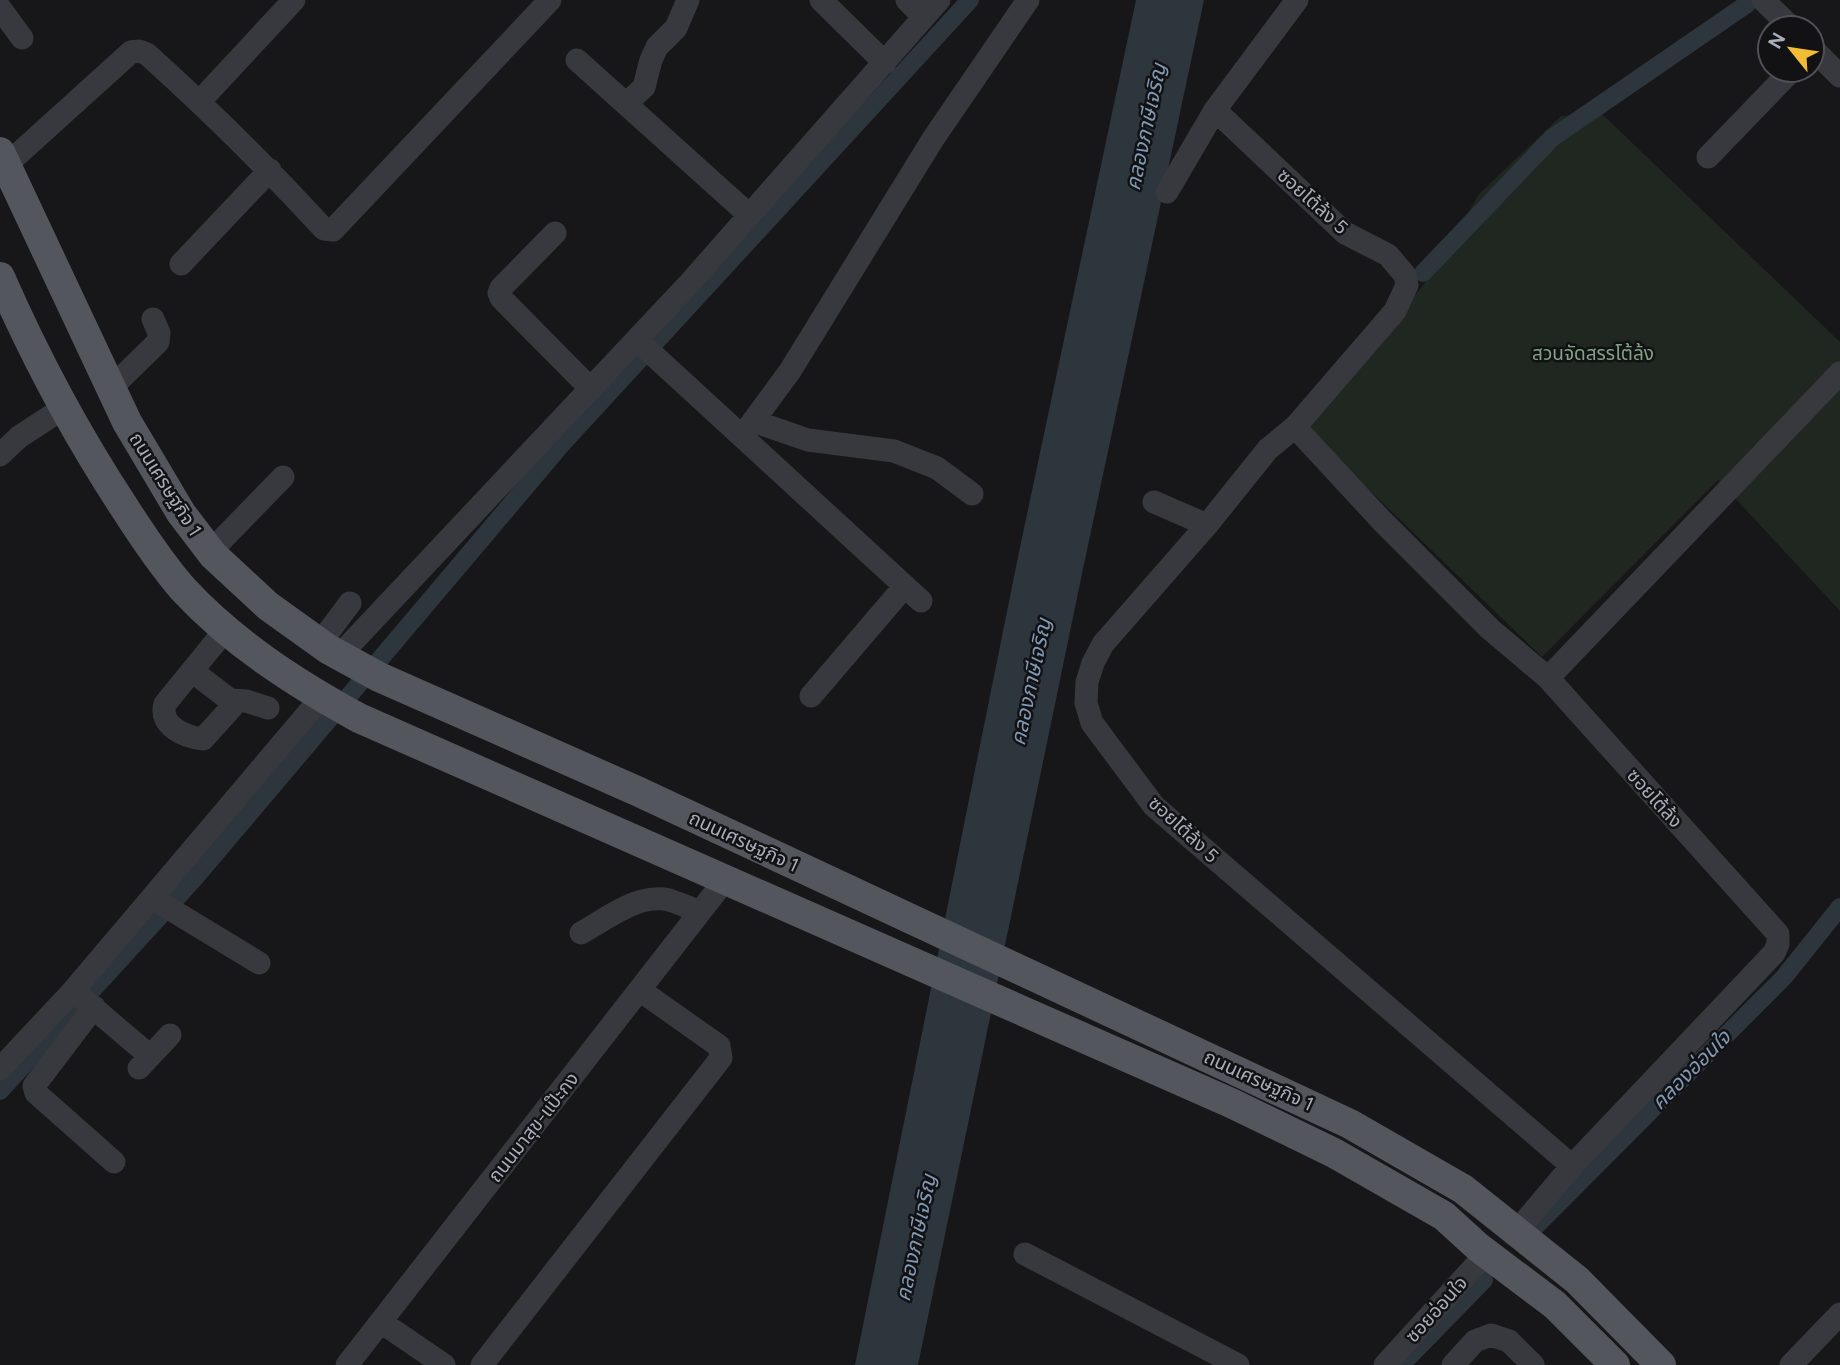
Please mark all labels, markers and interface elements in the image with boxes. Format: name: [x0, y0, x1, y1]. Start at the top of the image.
north arrow: [1756, 14, 1826, 84]
text: N: [1763, 29, 1790, 53]
water label: คลองภาษีเจริญ: [1120, 59, 1172, 193]
street label: ซอยโต้ล้ง 5: [1273, 164, 1353, 239]
park label: สวนจัดสรรโต้ล้ง: [1532, 342, 1654, 365]
street label: ถนนเศรษฐกิจ 1: [125, 428, 207, 540]
water label: คลองภาษีเจริญ: [1005, 614, 1057, 748]
street label: ซอยโต้ล้ง: [1622, 764, 1687, 833]
street label: ซอยโต้ล้ง 5: [1144, 791, 1223, 868]
street label: ถนนเศรษฐกิจ 1: [685, 806, 802, 877]
water label: คลองอ่อนใจ: [1646, 1024, 1736, 1114]
street label: ถนนเศรษฐกิจ 1: [1200, 1045, 1317, 1116]
street label: ถนนมาสุข-แป๊ะกง: [483, 1068, 584, 1187]
water label: คลองภาษีเจริญ: [890, 1170, 942, 1304]
street label: ซอยอ่อนใจ: [1401, 1271, 1472, 1347]

